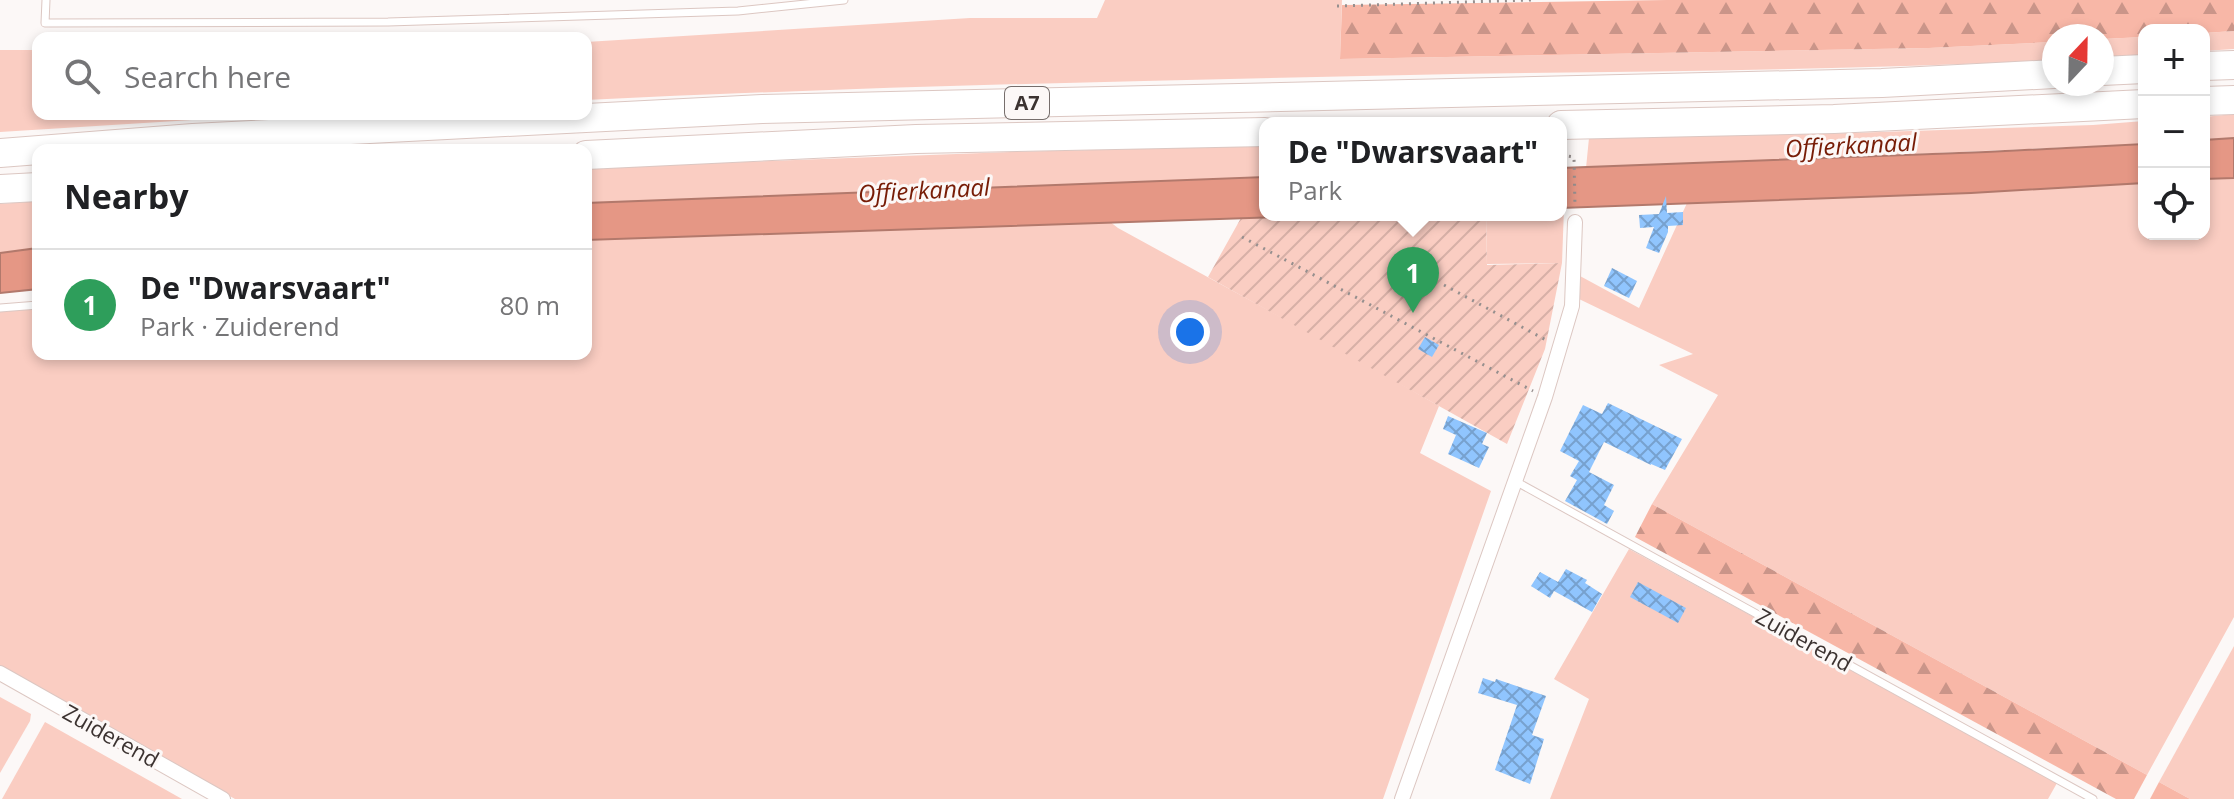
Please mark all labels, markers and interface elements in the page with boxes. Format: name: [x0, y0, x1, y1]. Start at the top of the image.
north arrow: [2042, 24, 2114, 96]
map controls: [2138, 24, 2210, 240]
button: +: [2138, 24, 2210, 96]
search box: [32, 32, 592, 120]
icon: search: [60, 54, 104, 98]
text: Search here: [124, 56, 291, 97]
road number: A7: [1005, 87, 1049, 119]
button: −: [2138, 96, 2210, 168]
popup: [1259, 117, 1567, 221]
water label: Offierkanaal: [1784, 125, 1919, 164]
text: De "Dwarsvaart": [1288, 131, 1538, 172]
button: locate: [2138, 168, 2210, 240]
water label: Offierkanaal: [857, 170, 992, 209]
text: Park: [1288, 172, 1342, 208]
text: Nearby: [64, 173, 189, 219]
pin: 1: [1387, 247, 1439, 313]
text: De "Dwarsvaart": [140, 267, 391, 308]
text: 1: [83, 287, 97, 323]
text: 80 m: [499, 287, 560, 323]
text: Park · Zuiderend: [140, 308, 340, 344]
your location: [1170, 312, 1210, 352]
street label: Zuiderend: [1751, 600, 1858, 678]
street label: Zuiderend: [58, 696, 165, 774]

